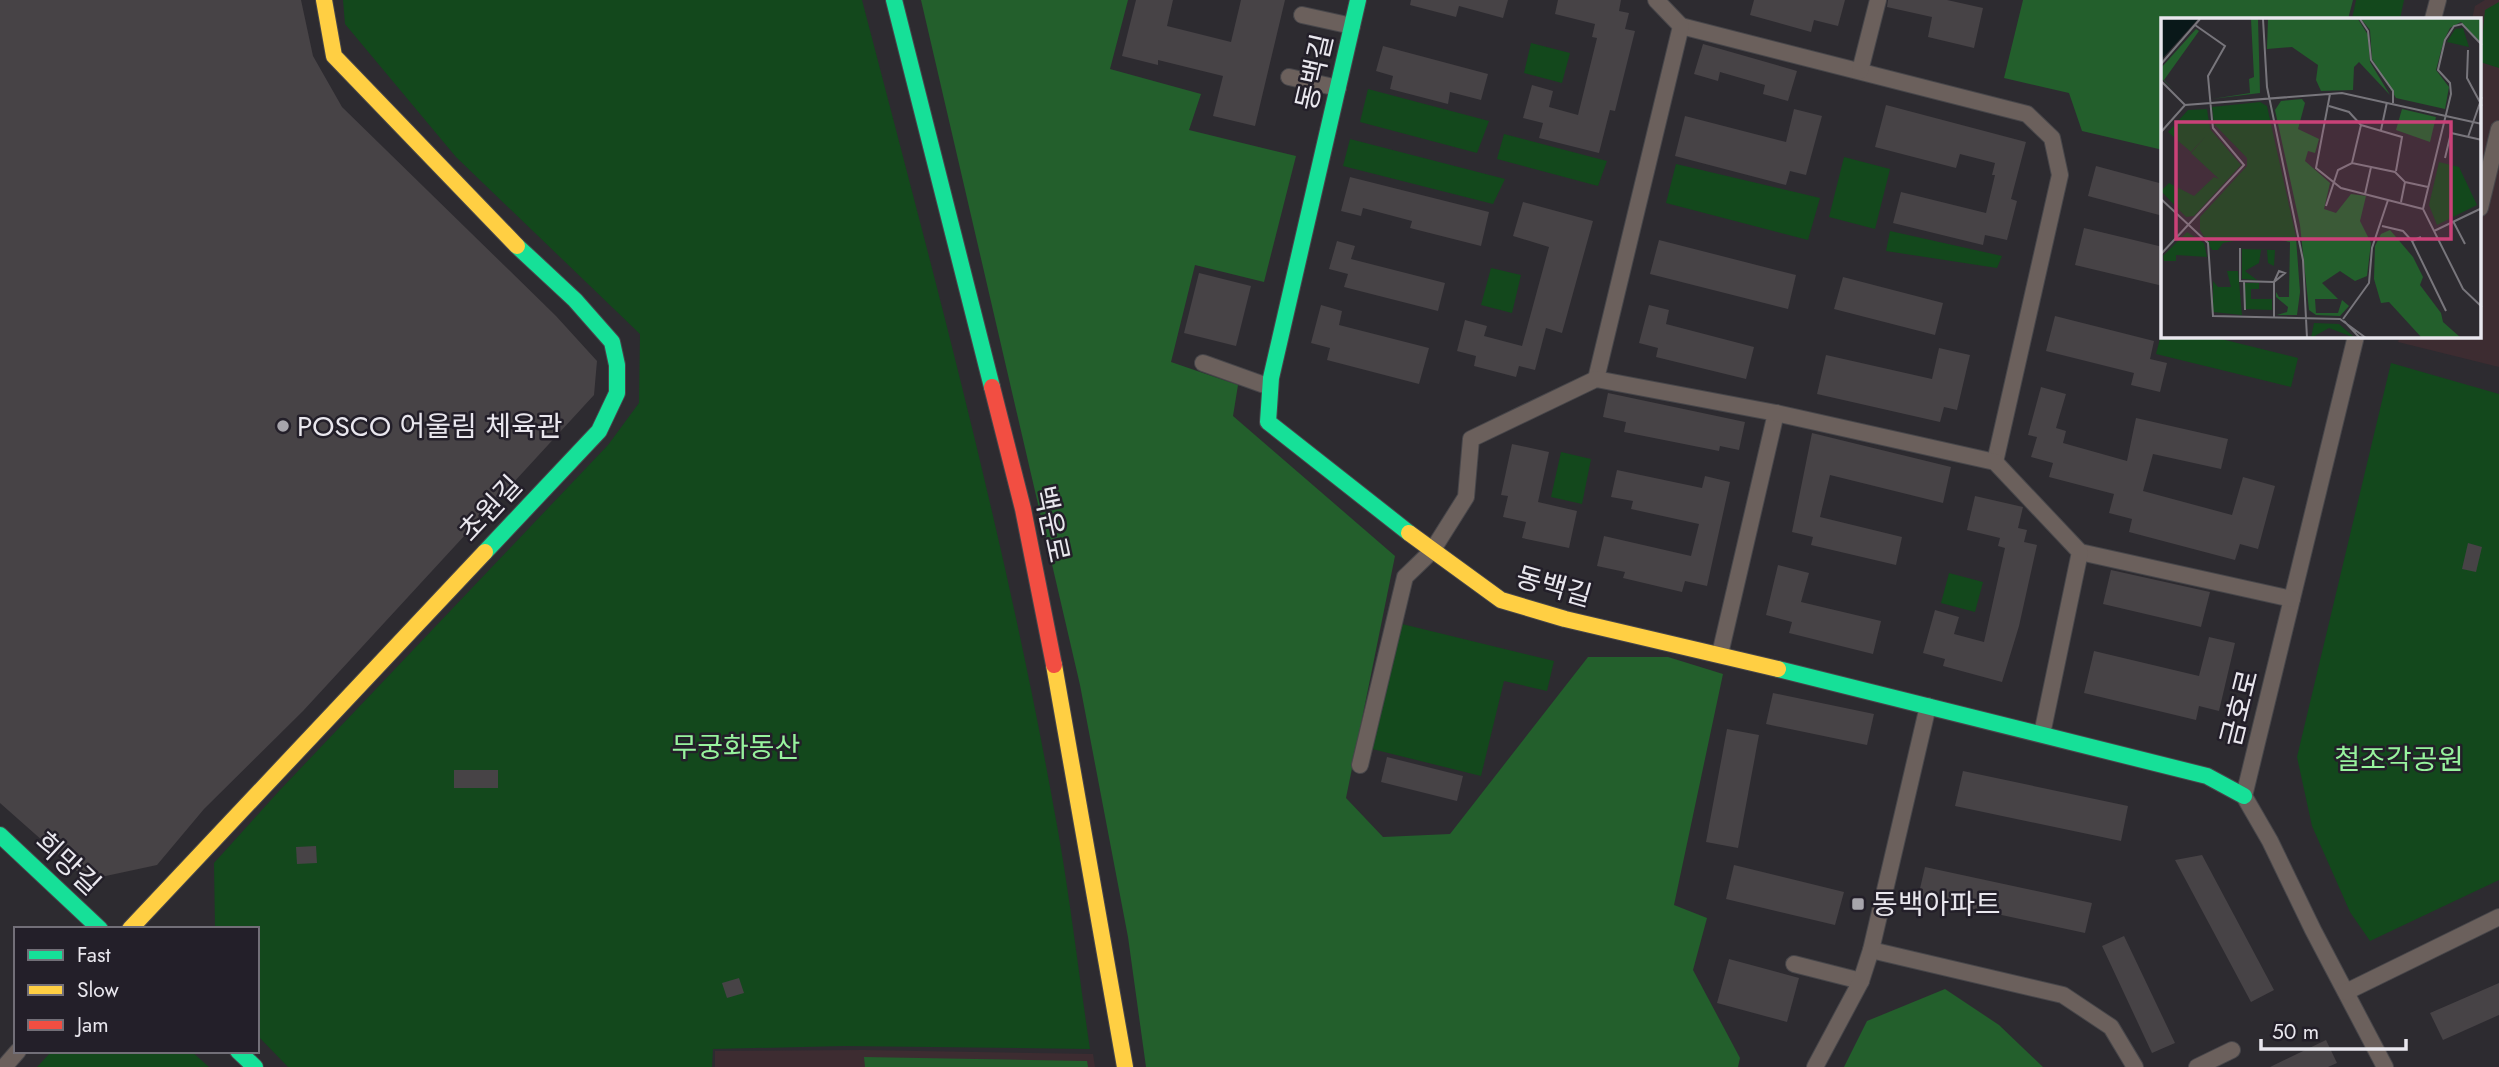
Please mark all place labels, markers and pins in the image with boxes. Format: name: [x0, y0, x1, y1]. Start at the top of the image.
place label: POSCO 어울림 체육관: [297, 406, 562, 447]
marker: POSCO 어울림 체육관: [275, 418, 291, 434]
place label: 동백아파트: [1872, 884, 2001, 925]
marker: 동백아파트: [1850, 896, 1866, 912]

